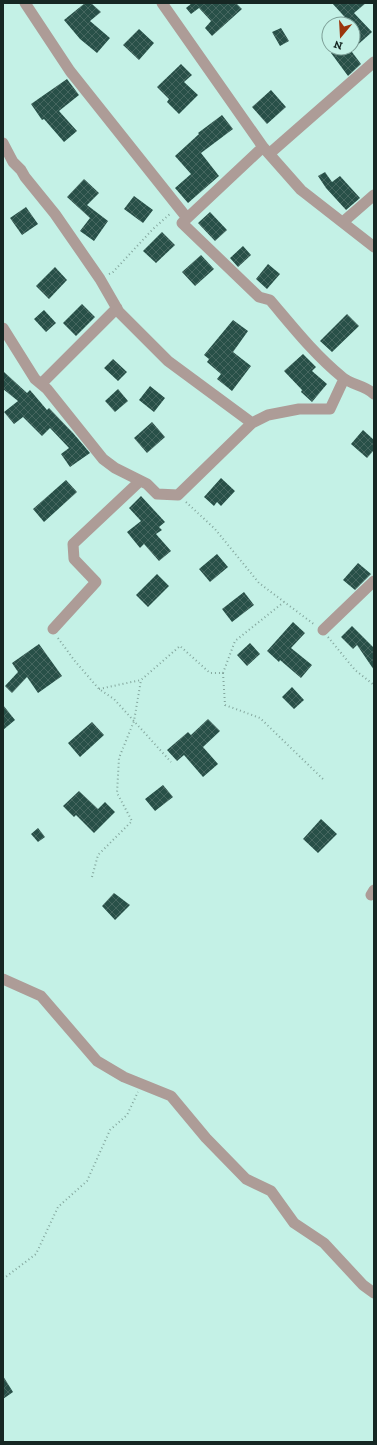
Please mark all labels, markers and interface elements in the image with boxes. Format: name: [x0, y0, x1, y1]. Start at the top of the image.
north arrow: [321, 16, 361, 56]
text: N: [331, 37, 344, 53]

